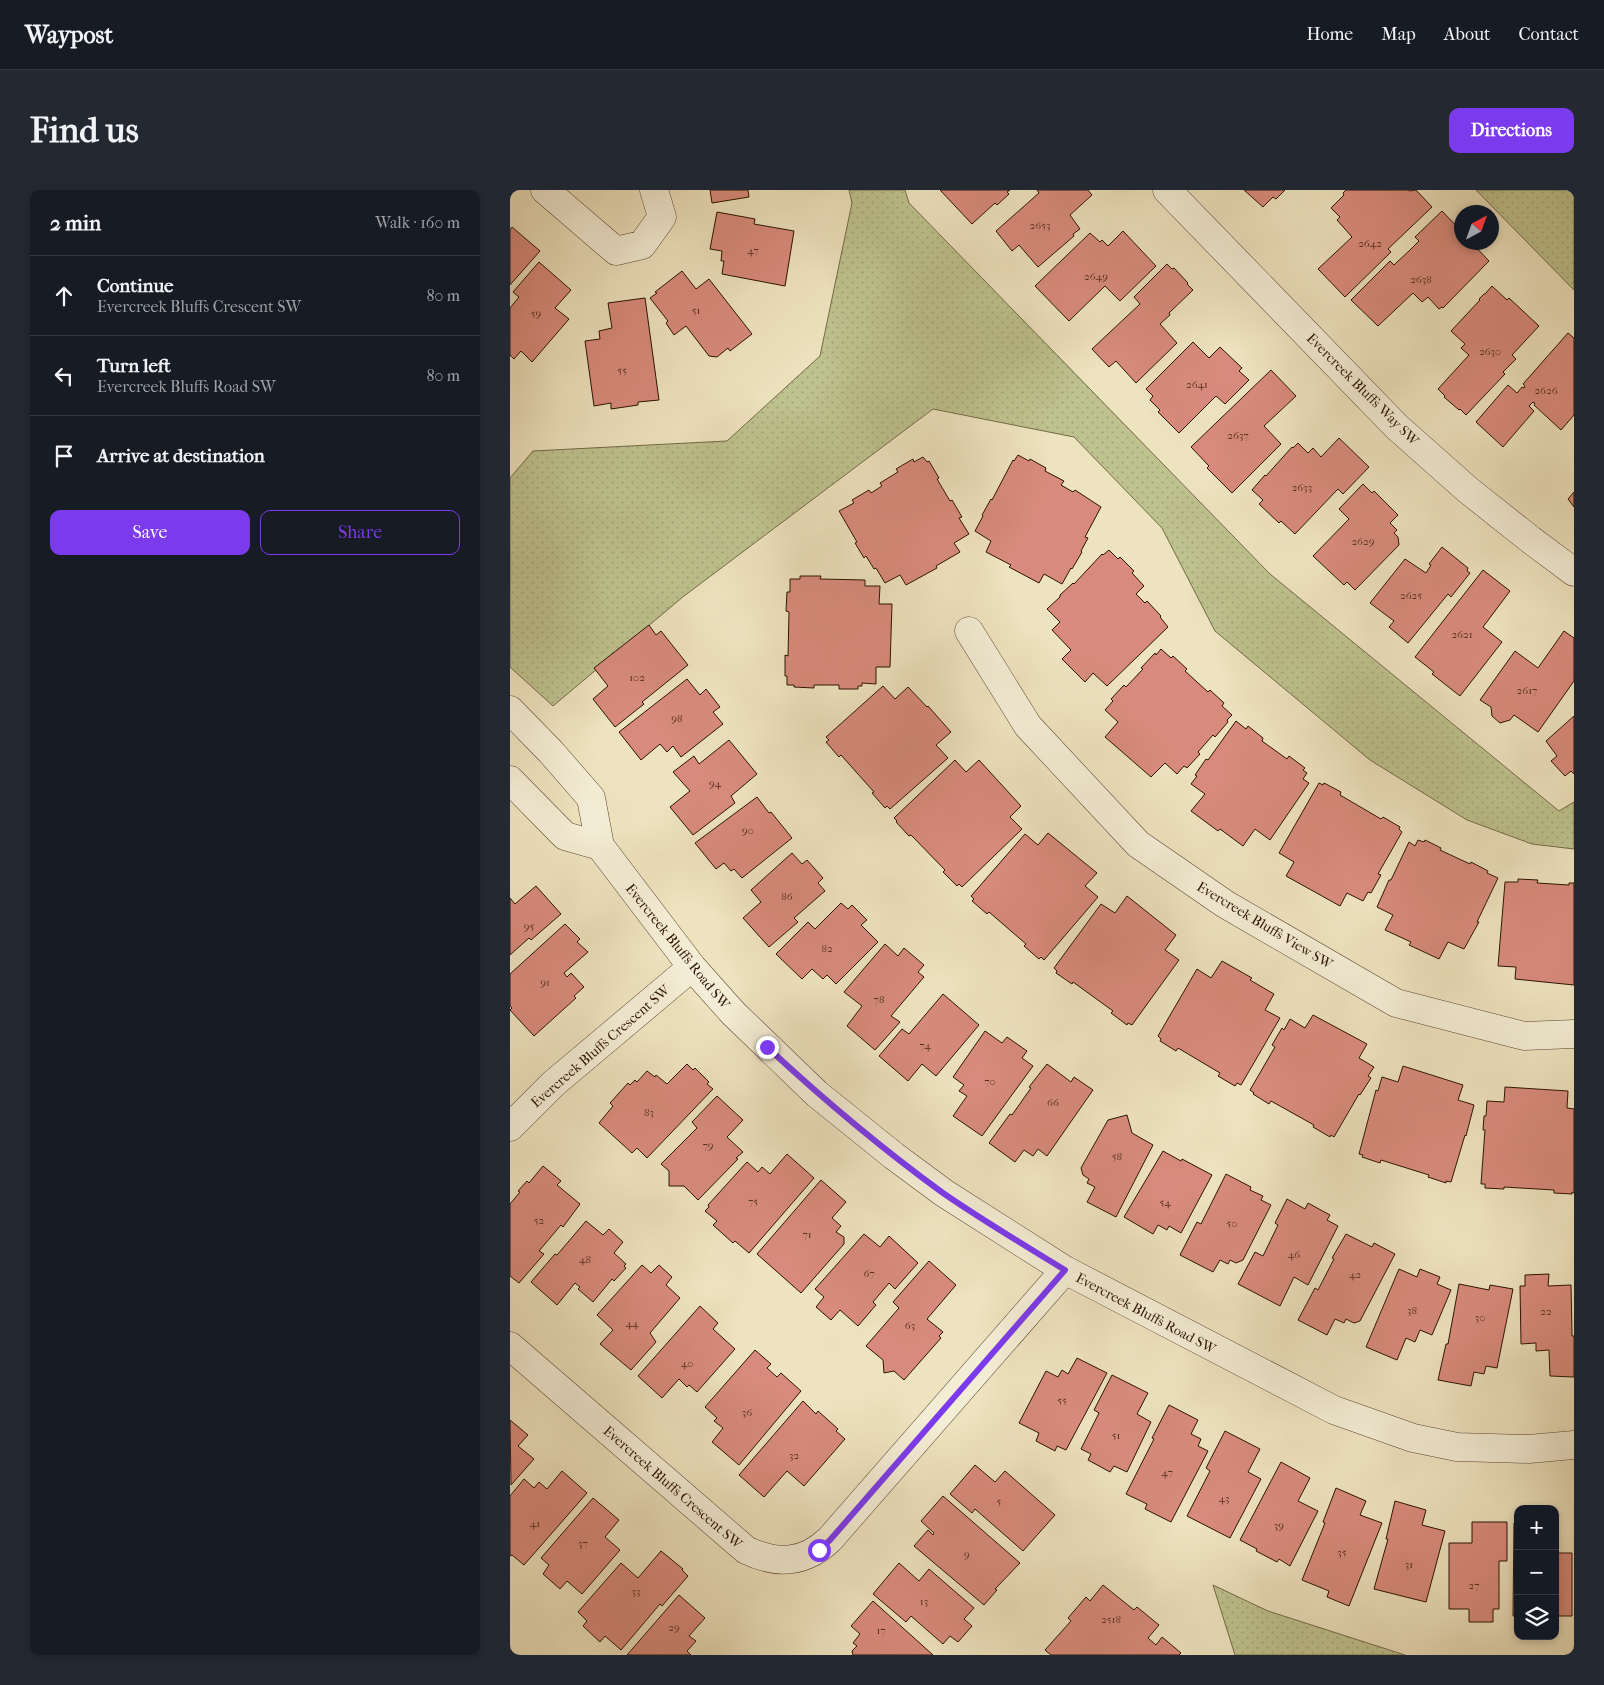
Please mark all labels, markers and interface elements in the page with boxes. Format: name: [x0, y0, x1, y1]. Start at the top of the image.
text: Waypost: [25, 21, 113, 49]
text: Home: [1306, 24, 1353, 45]
text: Map: [1381, 24, 1416, 45]
text: About: [1444, 24, 1490, 45]
text: Contact: [1518, 24, 1579, 45]
button: Directions: [1449, 108, 1574, 153]
text: Find us: [30, 110, 139, 151]
north arrow: [1454, 205, 1499, 250]
text: 2 min: [50, 211, 101, 235]
text: Walk · 160 m: [375, 213, 460, 232]
house number: 2653: [1030, 219, 1050, 232]
house number: 2642: [1358, 237, 1382, 250]
house number: 47: [747, 244, 759, 257]
house number: 2649: [1084, 270, 1108, 283]
house number: 2638: [1410, 273, 1432, 286]
text: Continue: [97, 275, 173, 297]
icon: ahead: [50, 282, 78, 310]
text: 80 m: [426, 286, 460, 305]
text: Evercreek Bluffs Crescent SW: [97, 297, 301, 316]
house number: 51: [692, 304, 700, 317]
house number: 59: [531, 307, 541, 320]
street label: Evercreek Bluffs Way SW: [1303, 330, 1423, 450]
house number: 2630: [1479, 345, 1501, 358]
text: Turn left: [97, 355, 171, 377]
icon: left: [50, 362, 78, 390]
house number: 55: [617, 364, 627, 377]
text: 80 m: [426, 366, 460, 385]
text: Evercreek Bluffs Road SW: [97, 377, 276, 396]
house number: 2641: [1186, 378, 1208, 391]
house number: 2626: [1534, 384, 1558, 397]
house number: 2637: [1227, 429, 1249, 442]
icon: arrive: [50, 442, 78, 470]
text: Arrive at destination: [97, 445, 265, 467]
house number: 2633: [1292, 481, 1312, 494]
button: Save: [50, 510, 250, 555]
button: Share: [260, 510, 460, 555]
house number: 2629: [1351, 535, 1375, 548]
house number: 2625: [1400, 589, 1422, 602]
house number: 2621: [1451, 628, 1473, 641]
house number: 102: [629, 671, 645, 684]
house number: 2617: [1517, 684, 1537, 697]
house number: 98: [671, 712, 683, 725]
house number: 94: [709, 777, 722, 790]
house number: 90: [742, 824, 754, 837]
street label: Evercreek Bluffs View SW: [1194, 878, 1337, 973]
street label: Evercreek Bluffs Road SW: [622, 880, 734, 1013]
house number: 86: [781, 890, 793, 903]
house number: 95: [524, 920, 535, 933]
house number: 82: [821, 942, 833, 955]
house number: 91: [540, 976, 550, 989]
street label: Evercreek Bluffs Crescent SW: [527, 981, 674, 1111]
house number: 78: [874, 993, 884, 1006]
route end: [756, 1036, 779, 1059]
house number: 74: [919, 1039, 931, 1052]
house number: 70: [984, 1075, 996, 1088]
house number: 66: [1047, 1096, 1059, 1109]
house number: 83: [644, 1106, 654, 1119]
house number: 79: [702, 1139, 714, 1152]
house number: 58: [1112, 1150, 1122, 1163]
house number: 75: [748, 1195, 758, 1208]
house number: 54: [1159, 1196, 1171, 1209]
house number: 52: [534, 1214, 545, 1227]
house number: 50: [1227, 1217, 1237, 1230]
house number: 71: [802, 1228, 812, 1241]
house number: 46: [1288, 1248, 1300, 1261]
house number: 48: [579, 1253, 591, 1266]
house number: 67: [863, 1267, 875, 1280]
house number: 42: [1349, 1268, 1361, 1281]
street label: Evercreek Bluffs Road SW: [1073, 1269, 1220, 1358]
house number: 38: [1407, 1304, 1417, 1317]
house number: 22: [1540, 1305, 1552, 1318]
house number: 30: [1475, 1311, 1485, 1324]
house number: 44: [625, 1317, 639, 1330]
house number: 63: [905, 1319, 915, 1332]
house number: 40: [681, 1357, 693, 1370]
house number: 55: [1057, 1394, 1067, 1407]
house number: 36: [742, 1406, 752, 1419]
street label: Evercreek Bluffs Crescent SW: [600, 1422, 747, 1553]
house number: 51: [1112, 1429, 1120, 1442]
house number: 32: [789, 1449, 799, 1462]
house number: 47: [1161, 1466, 1173, 1479]
house number: 43: [1218, 1492, 1230, 1505]
house number: 5: [997, 1495, 1002, 1508]
map controls: [1514, 1505, 1559, 1640]
button: +: [1514, 1505, 1559, 1550]
house number: 41: [530, 1517, 540, 1530]
house number: 39: [1274, 1519, 1284, 1532]
house number: 37: [578, 1537, 588, 1550]
route start: [808, 1539, 831, 1562]
house number: 35: [1337, 1546, 1347, 1559]
house number: 9: [964, 1548, 970, 1561]
button: −: [1514, 1550, 1559, 1595]
house number: 31: [1405, 1558, 1413, 1571]
house number: 27: [1469, 1579, 1479, 1592]
house number: 33: [631, 1585, 641, 1598]
house number: 13: [920, 1595, 928, 1608]
button: layers: [1514, 1595, 1559, 1640]
house number: 2518: [1101, 1613, 1121, 1626]
house number: 29: [668, 1621, 680, 1634]
house number: 17: [876, 1624, 886, 1637]

